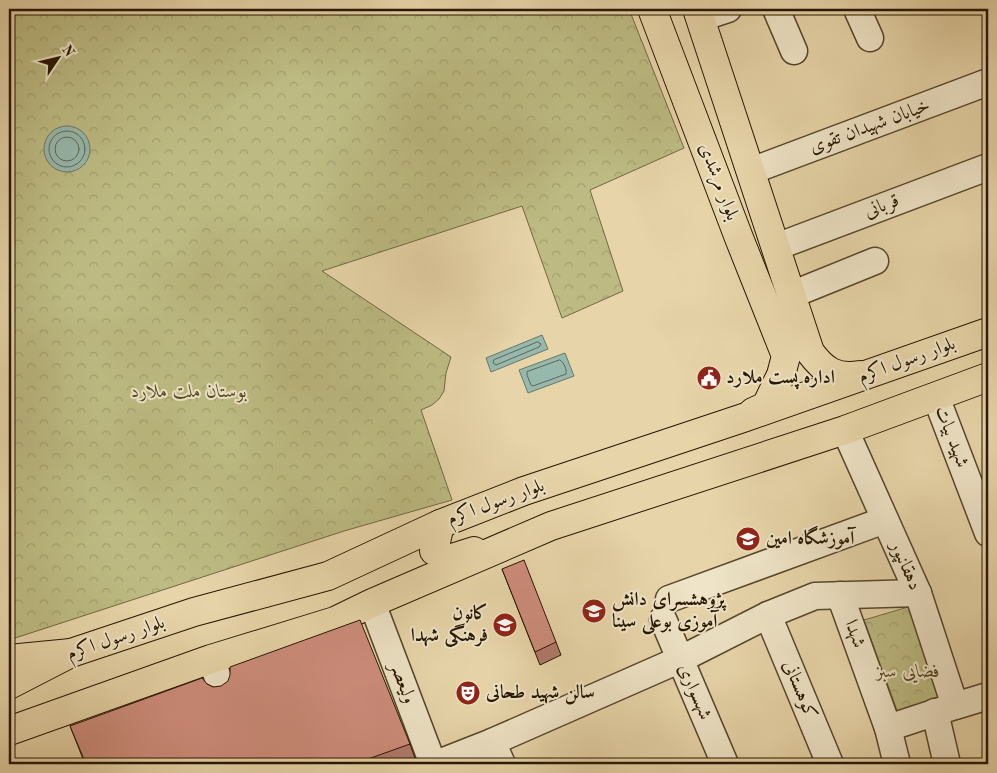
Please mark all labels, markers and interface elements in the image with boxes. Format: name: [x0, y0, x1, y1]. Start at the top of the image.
north arrow: [32, 32, 82, 82]
text: N: [59, 43, 77, 60]
street label: خیابان شهیدان تقوی: [807, 96, 933, 159]
street label: بلوار مرشدی: [693, 141, 741, 224]
street label: قربانی: [862, 192, 902, 223]
street label: بلوار رسول اکرم: [855, 333, 960, 392]
public building icon: اداره پست ملارد: [696, 365, 722, 391]
place label: اداره پست ملارد: [726, 368, 835, 390]
park label: بوستان ملت ملارد: [131, 383, 247, 403]
street label: شهید بیات: [930, 404, 971, 471]
street label: بلوار رسول اکرم: [444, 475, 549, 534]
place label: آموزشگاه امین: [766, 525, 857, 550]
school or university icon: آموزشگاه امین: [735, 526, 761, 552]
street label: دهقانپور: [884, 537, 924, 594]
place label: پژوهشسرای دانش آموزی بوعلی سینا: [612, 591, 726, 636]
school or university icon: پژوهشسرای دانش آموزی بوعلی سینا: [581, 598, 607, 624]
place label: کانون فرهنگی شهدا: [411, 603, 488, 647]
street label: بلوار رسول اکرم: [64, 612, 169, 669]
school or university icon: کانون فرهنگی شهدا: [492, 612, 518, 638]
street label: شهدا: [839, 617, 868, 651]
street label: ولیعصر: [384, 658, 419, 707]
street label: کوهستانی: [778, 658, 820, 722]
street label: شهسواری: [673, 661, 714, 723]
park label: فضایی سبز: [874, 663, 940, 684]
theatre icon: سالن شهید طحانی: [455, 680, 481, 706]
place label: سالن شهید طحانی: [485, 683, 595, 705]

